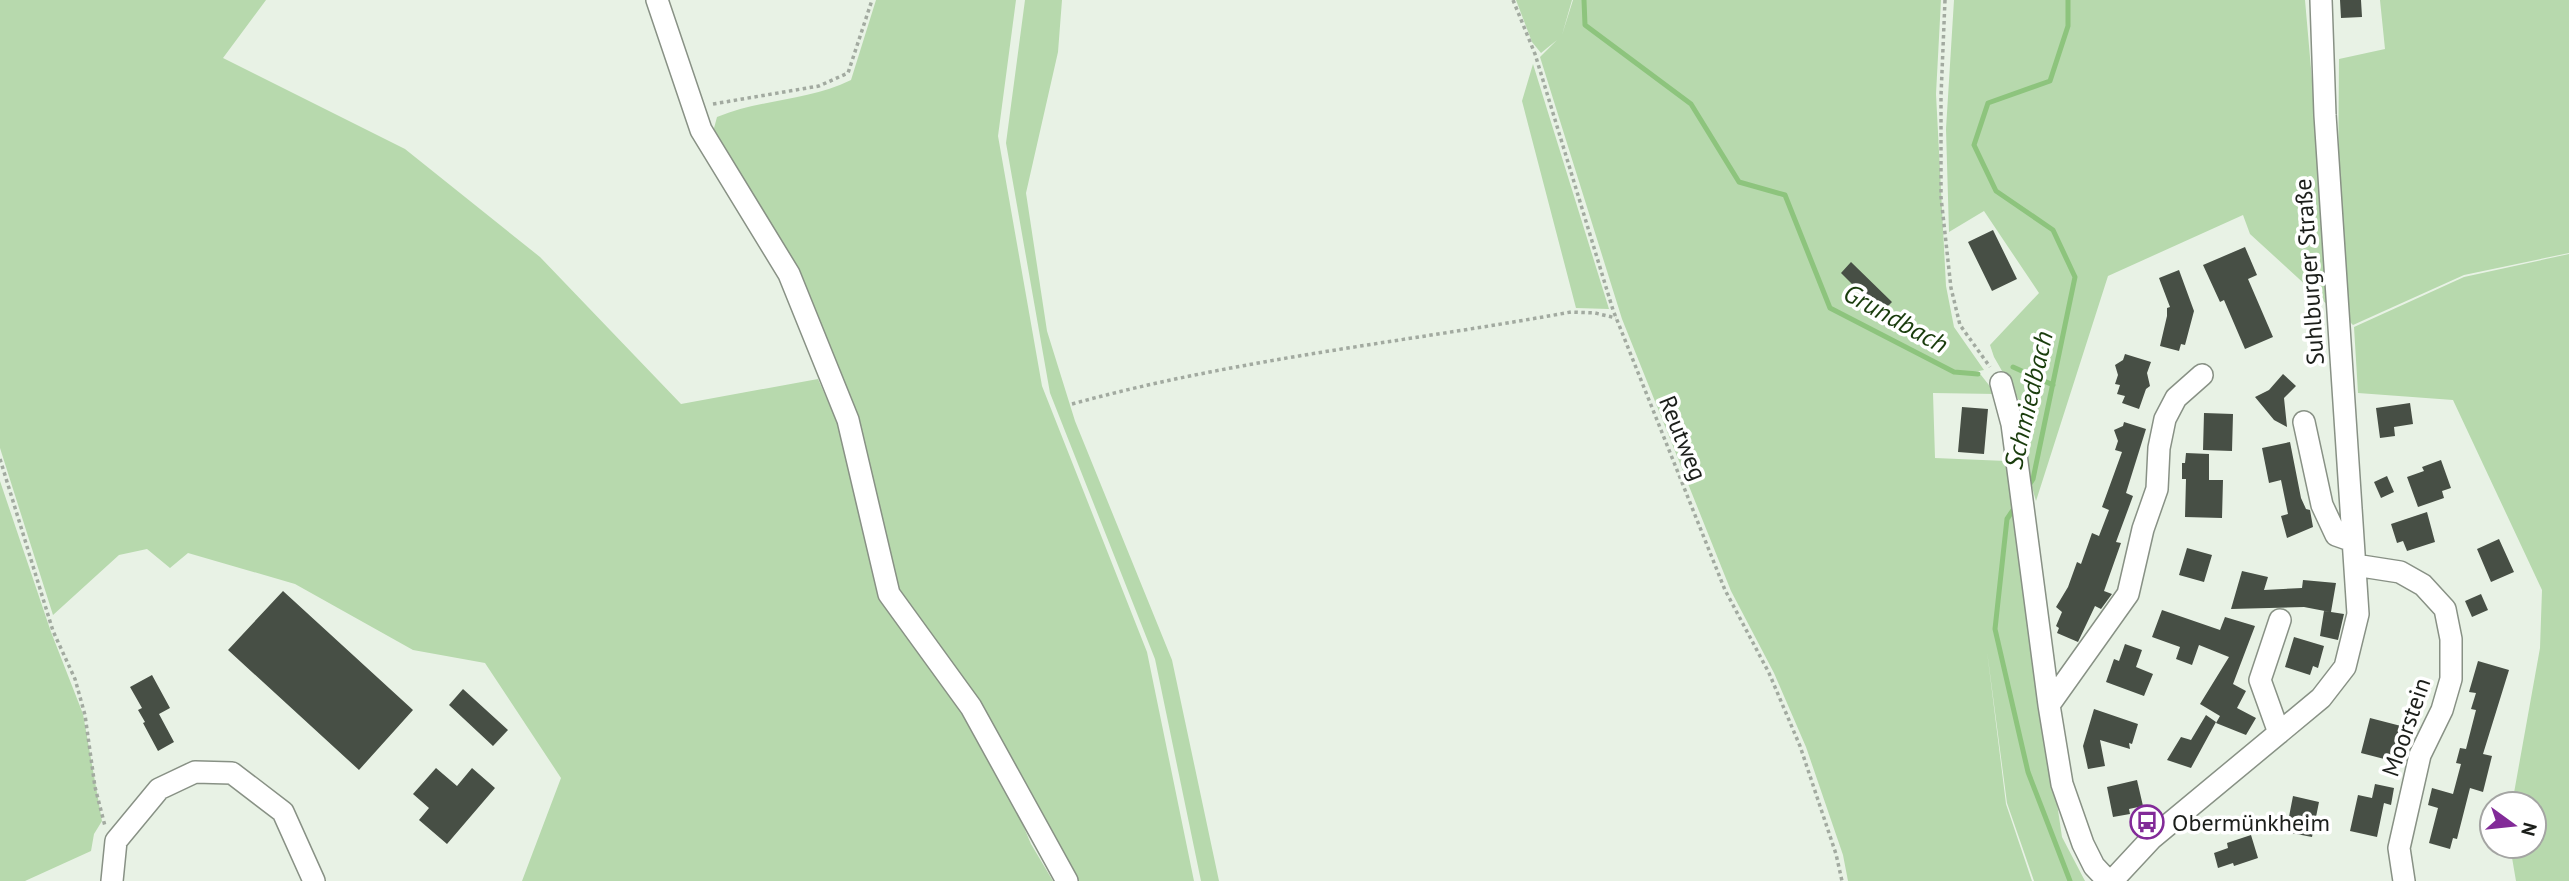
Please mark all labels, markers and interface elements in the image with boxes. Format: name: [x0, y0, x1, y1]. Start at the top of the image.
street label: Suhlburger Straße: [2287, 178, 2331, 366]
water label: Grundbach: [1838, 276, 1954, 360]
water label: Schmiedbach: [1996, 328, 2060, 472]
street label: Reutweg: [1652, 391, 1714, 485]
street label: Moorstein: [2375, 673, 2437, 781]
north arrow: [2478, 790, 2548, 860]
bus stop icon: Obermünkheim: [2128, 803, 2166, 841]
place label: Obermünkheim: [2172, 807, 2330, 838]
text: N: [2516, 820, 2543, 839]

